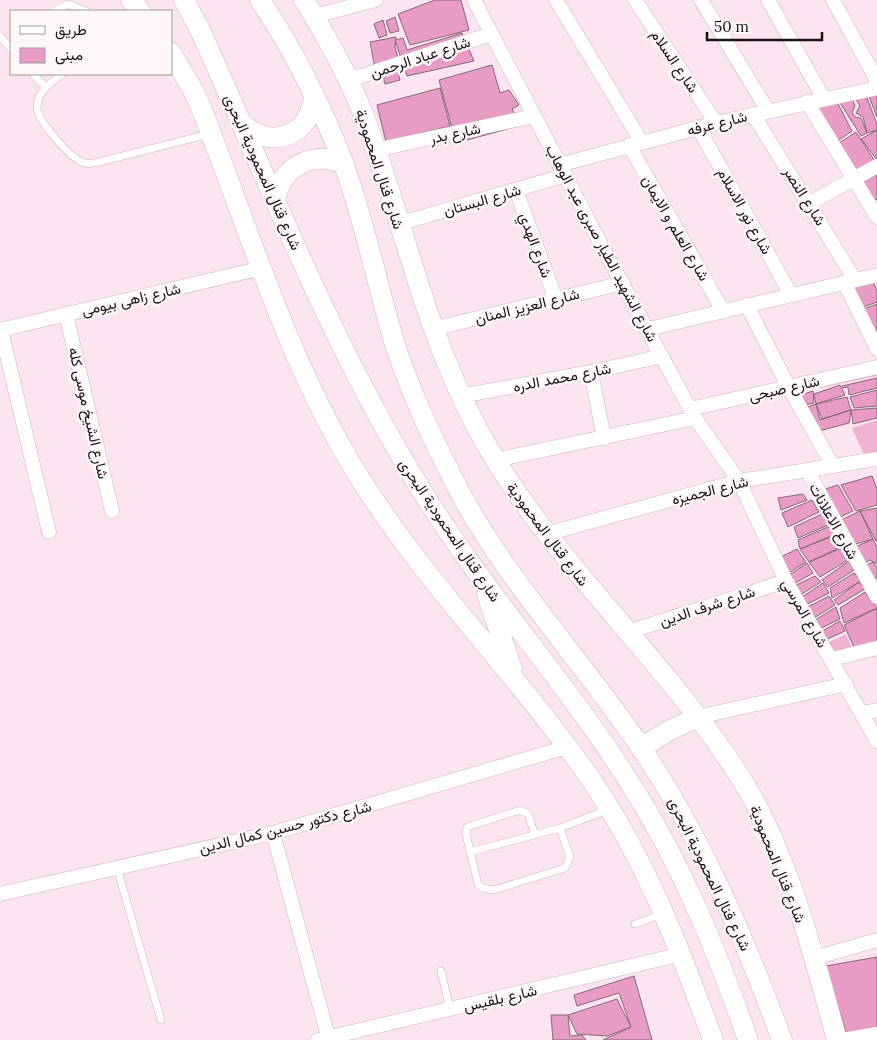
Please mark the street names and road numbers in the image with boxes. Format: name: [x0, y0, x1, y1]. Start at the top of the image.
street label: شارع السلام: [645, 26, 703, 98]
street label: شارع عباد الرحمن: [368, 32, 473, 84]
street label: شارع قنال المحمودية البحرى: [218, 91, 306, 254]
street label: شارع عرفه: [685, 106, 750, 142]
street label: شارع قنال المحمودية: [350, 107, 408, 232]
street label: شارع بدر: [427, 118, 483, 150]
street label: شارع الشهيد الطيار صبرى عبد الوهاب: [540, 141, 662, 346]
street label: شارع النصر: [777, 162, 831, 230]
street label: شارع نور الاسلام: [712, 164, 777, 259]
street label: شارع العلم و الايمان: [636, 172, 714, 285]
street label: شارع البستان: [441, 180, 524, 222]
street label: شارع الهدي: [512, 210, 557, 282]
street label: شارع زاهى بيومى: [80, 278, 183, 322]
street label: شارع العزيز المنان: [473, 284, 582, 330]
street label: شارع الشيخ موسى كله: [63, 345, 113, 481]
street label: شارع محمد الدره: [511, 358, 613, 398]
street label: شارع صبحى: [747, 371, 822, 407]
street label: شارع قنال المحمودية البحرى: [393, 455, 505, 606]
street label: شارع الجميزه: [670, 471, 751, 511]
street label: شارع قنال المحمودية: [501, 478, 593, 591]
street label: شارع الاعلانات: [804, 480, 863, 564]
street label: شارع المرسي: [774, 575, 832, 653]
street label: شارع شرف الدين: [657, 582, 758, 632]
street label: شارع قنال المحمودية البحرى: [663, 794, 756, 955]
street label: شارع دكتور حسين كمال الدين: [197, 796, 374, 860]
street label: شارع قنال المحمودية: [744, 802, 810, 926]
street label: شارع بلقيس: [461, 980, 539, 1018]

